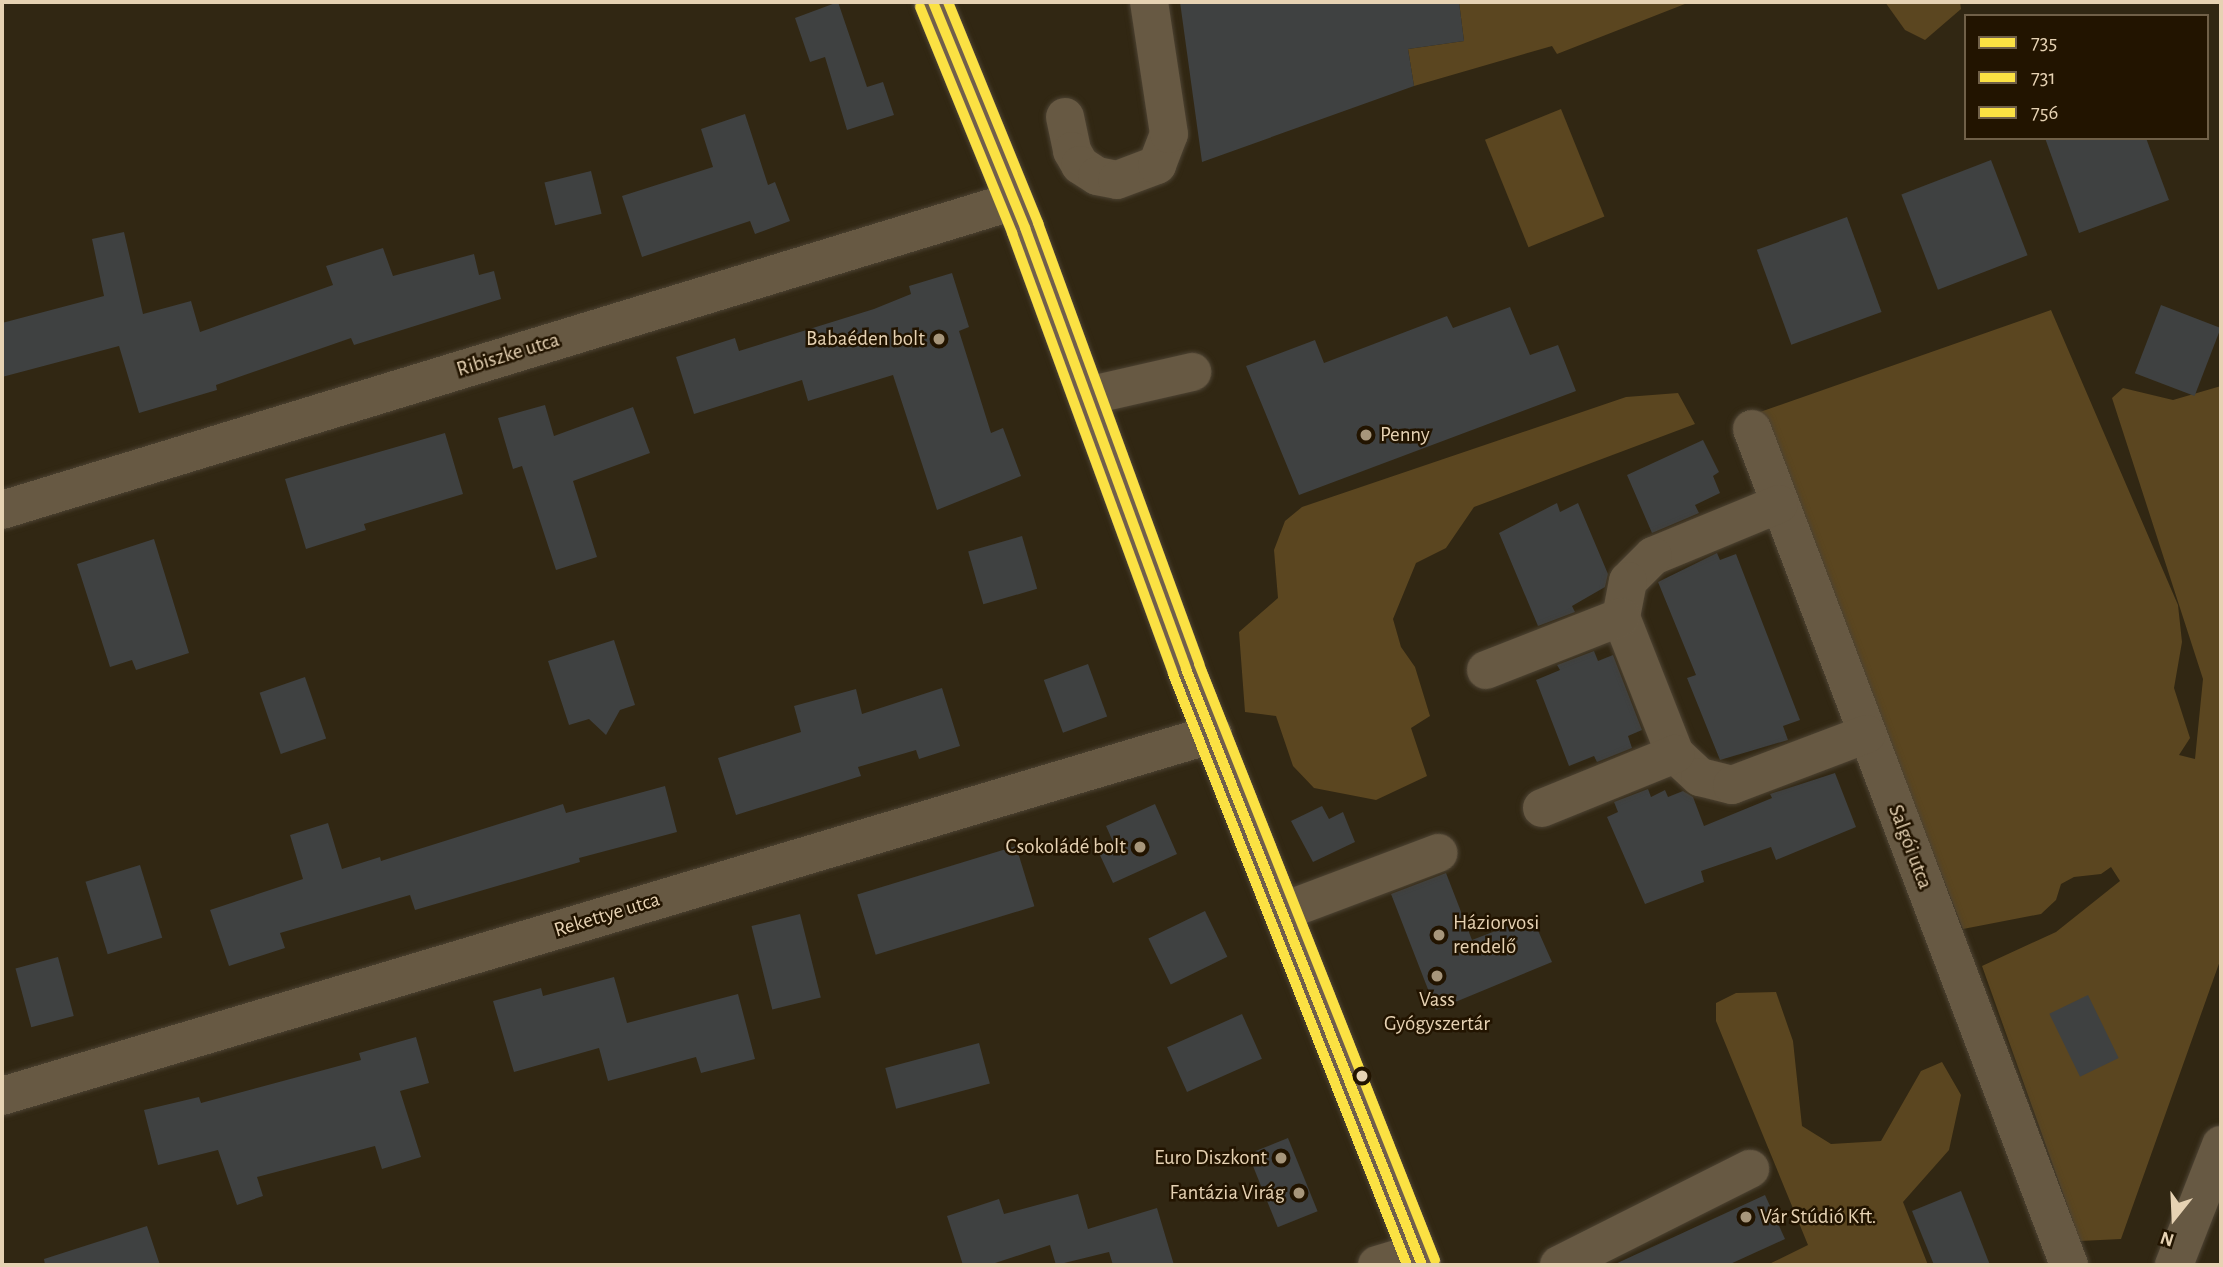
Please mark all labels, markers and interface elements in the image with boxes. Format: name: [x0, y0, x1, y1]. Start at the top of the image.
legend: [1964, 14, 2209, 140]
text: 735: [2031, 32, 2057, 53]
text: 731: [2031, 67, 2056, 88]
text: 756: [2031, 102, 2058, 123]
place label: Babaéden bolt: [806, 326, 925, 352]
street label: Ribiszke utca: [454, 327, 562, 383]
marker: Babaéden bolt: [931, 331, 947, 347]
place label: Penny: [1380, 422, 1430, 448]
marker: Penny: [1358, 427, 1374, 443]
street label: Salgói utca: [1882, 801, 1938, 893]
place label: Csokoládé bolt: [1006, 834, 1126, 860]
marker: Csokoládé bolt: [1132, 839, 1148, 855]
street label: Rekettye utca: [551, 887, 663, 943]
place label: Háziorvosi rendelő: [1453, 910, 1539, 960]
marker: Háziorvosi rendelő: [1431, 927, 1447, 943]
marker: Vass Gyógyszertár: [1429, 968, 1445, 984]
place label: Vass Gyógyszertár: [1384, 987, 1490, 1037]
unlabelled marker: [1355, 1069, 1369, 1083]
place label: Euro Diszkont: [1154, 1145, 1267, 1171]
marker: Euro Diszkont: [1273, 1150, 1289, 1166]
place label: Fantázia Virág: [1169, 1180, 1285, 1206]
north arrow: [2139, 1183, 2209, 1253]
marker: Fantázia Virág: [1291, 1185, 1307, 1201]
place label: Vár Stúdió Kft.: [1760, 1204, 1876, 1230]
marker: Vár Stúdió Kft.: [1738, 1209, 1754, 1225]
text: N: [2158, 1227, 2177, 1250]

